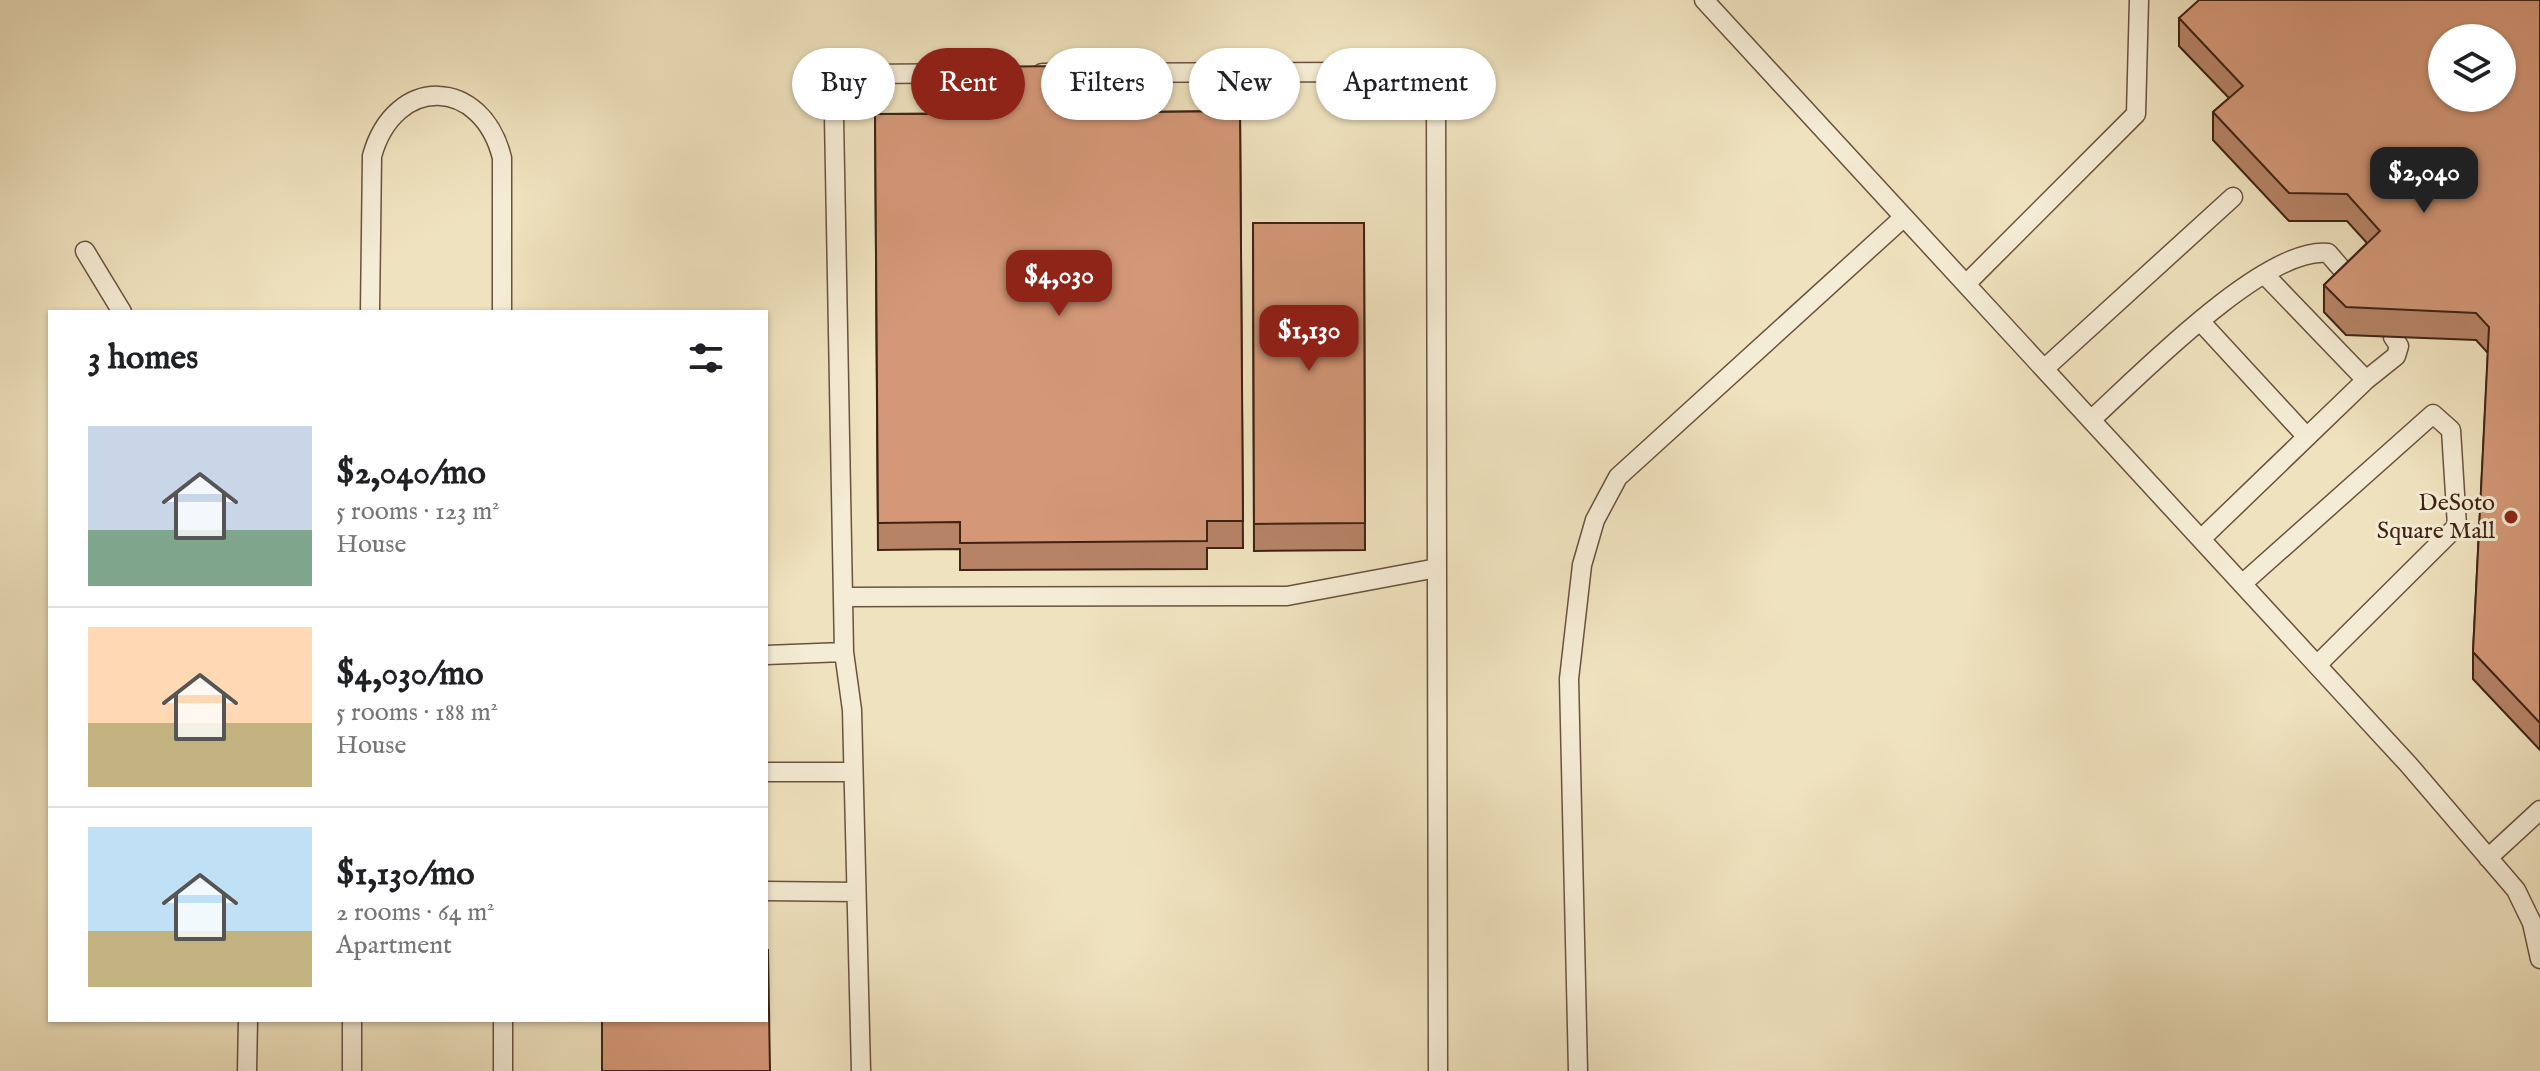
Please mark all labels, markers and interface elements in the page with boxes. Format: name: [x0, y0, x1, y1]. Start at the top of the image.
map controls: [2428, 24, 2516, 112]
button: layers: [2428, 24, 2516, 112]
chip: Buy: [792, 48, 895, 120]
chip: Rent: [911, 48, 1025, 120]
chip: Filters: [1041, 48, 1173, 120]
chip: New: [1189, 48, 1300, 120]
chip: Apartment: [1316, 48, 1496, 120]
pin: $2,040: [2359, 147, 2489, 215]
text: $2,040: [2388, 156, 2460, 189]
pin: $4,030: [994, 250, 1124, 318]
text: $4,030: [1024, 259, 1094, 292]
pin: $1,130: [1244, 305, 1374, 373]
text: $1,130: [1277, 314, 1341, 347]
icon: filters: [684, 336, 728, 380]
text: 3 homes: [88, 337, 198, 380]
text: $2,040/mo: [336, 452, 486, 495]
icon: home: [152, 458, 248, 554]
place label: DeSoto Square Mall: [2377, 488, 2495, 547]
text: 5 rooms · 123 m²: [336, 495, 500, 528]
marker: DeSoto Square Mall: [2502, 508, 2520, 526]
text: House: [336, 528, 406, 561]
text: $4,030/mo: [336, 653, 484, 696]
icon: home: [152, 659, 248, 755]
text: 5 rooms · 188 m²: [336, 696, 498, 729]
text: House: [336, 729, 406, 762]
text: $1,130/mo: [336, 853, 475, 896]
icon: home: [152, 859, 248, 955]
text: 2 rooms · 64 m²: [336, 896, 495, 929]
text: Apartment: [336, 929, 452, 962]

